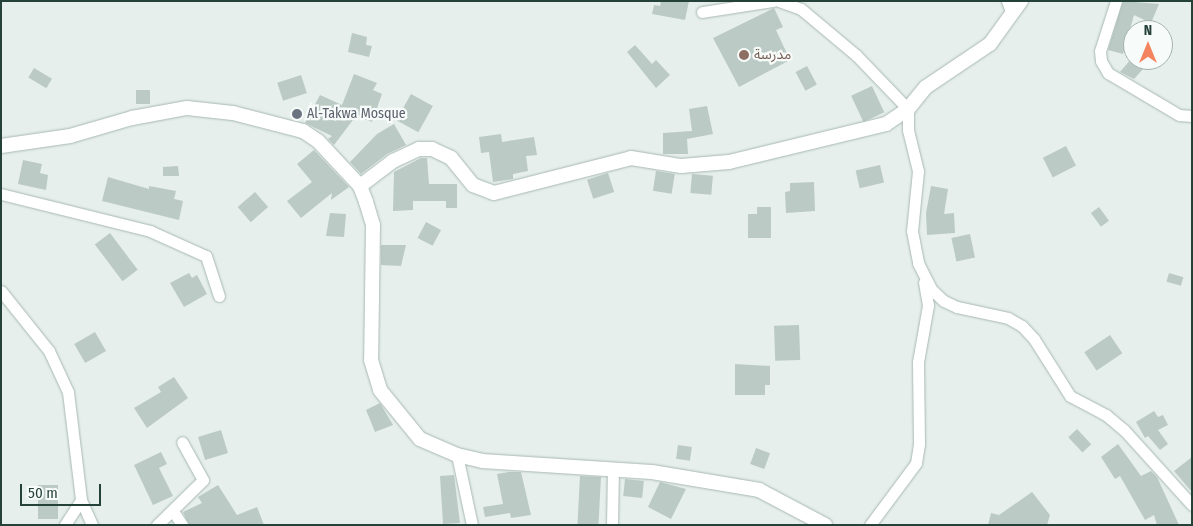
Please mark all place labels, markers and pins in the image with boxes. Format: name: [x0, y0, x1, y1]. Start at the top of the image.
place label: مدرسة: [754, 47, 791, 63]
marker: مدرسة: [738, 49, 750, 61]
place label: Al-Takwa Mosque: [307, 106, 406, 122]
marker: Al-Takwa Mosque: [291, 108, 303, 120]

